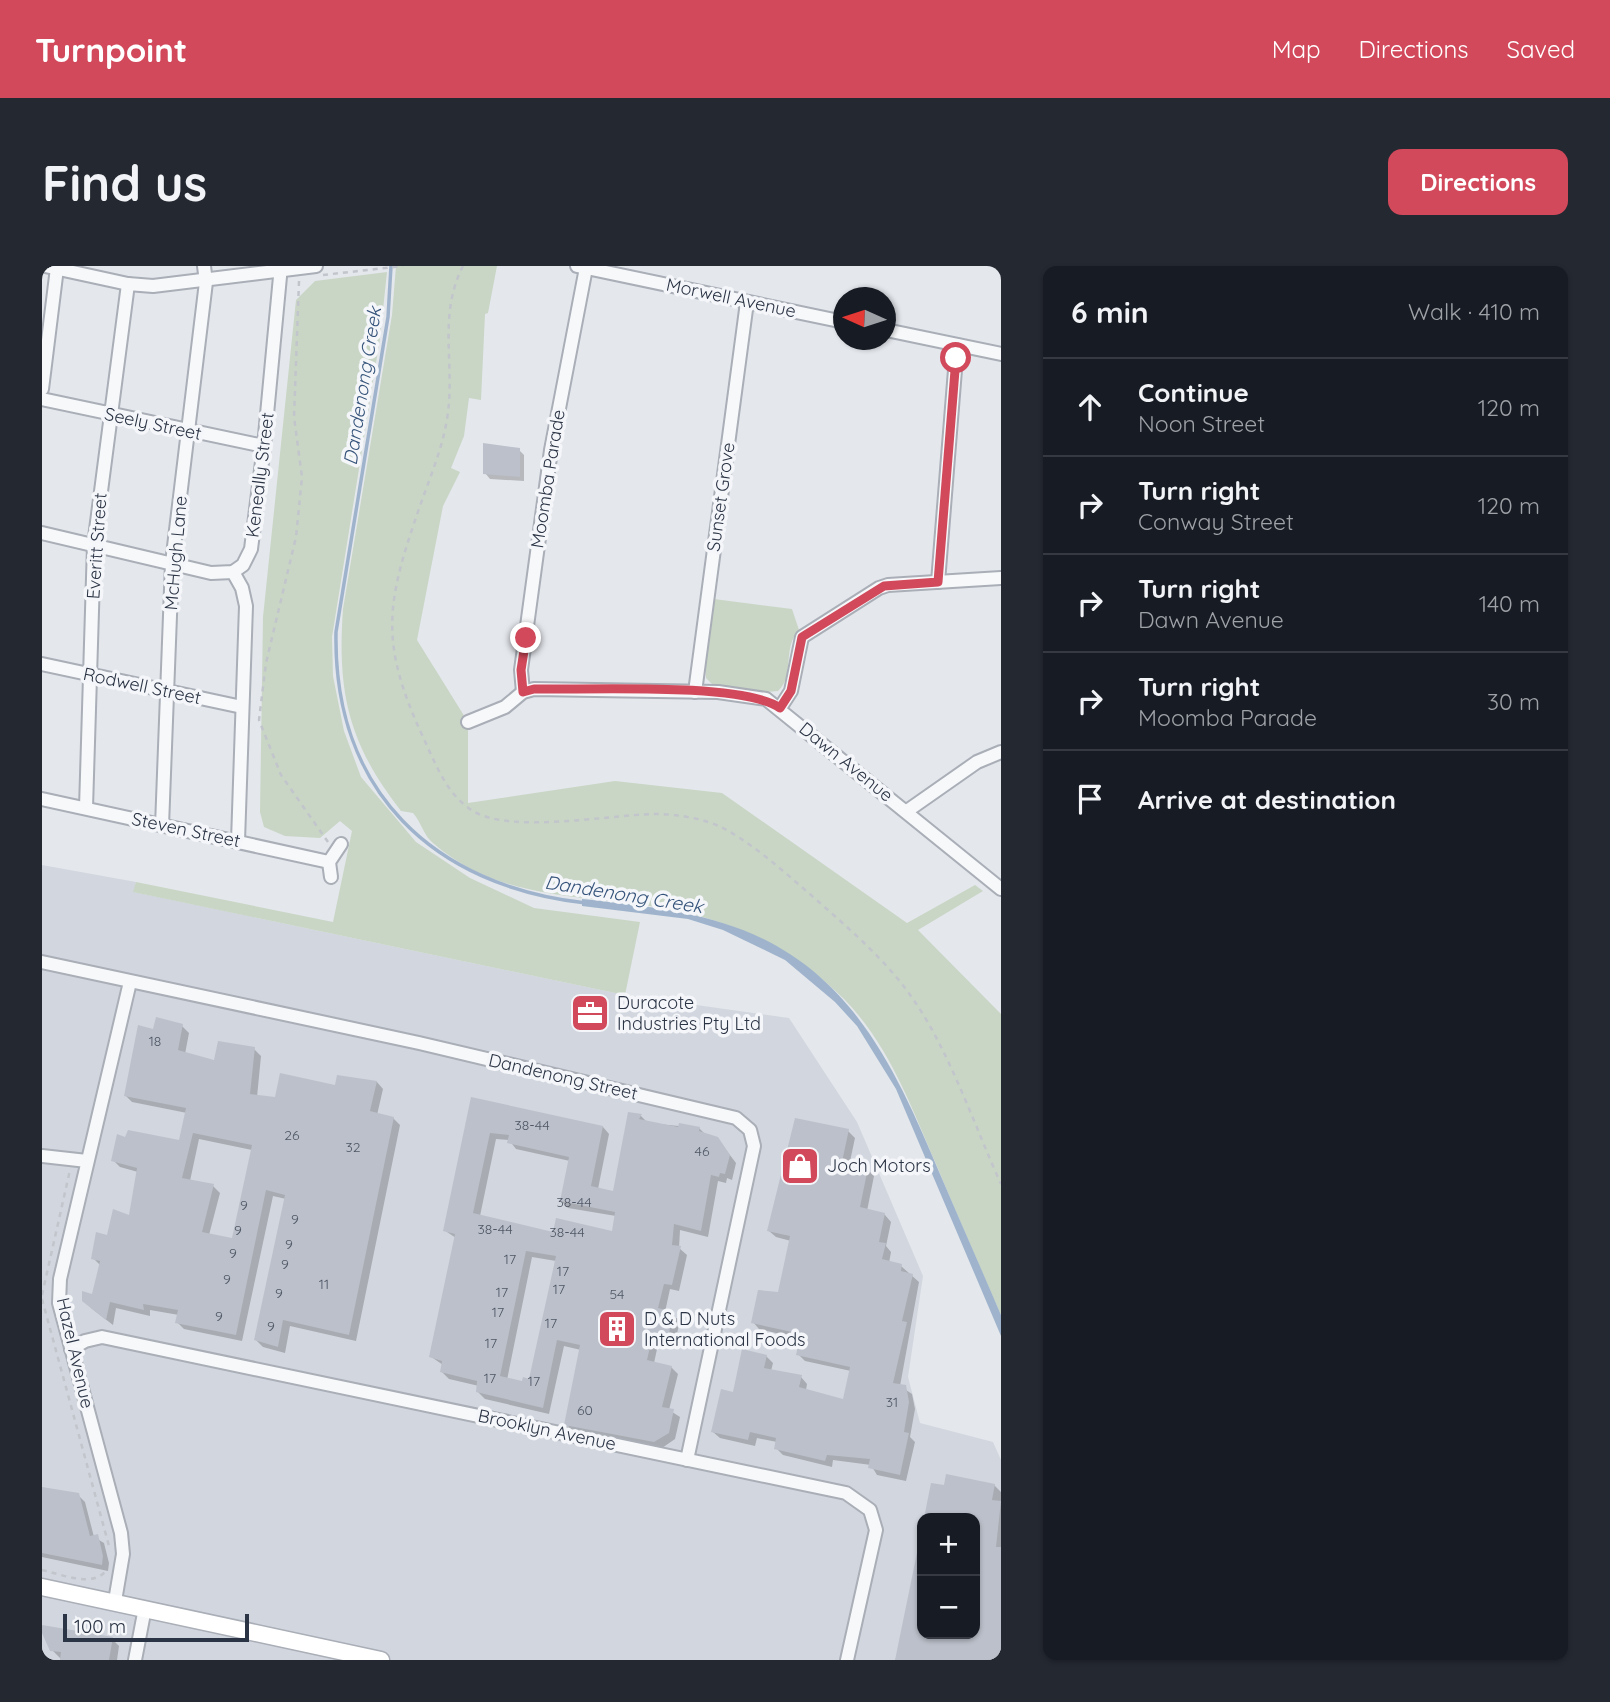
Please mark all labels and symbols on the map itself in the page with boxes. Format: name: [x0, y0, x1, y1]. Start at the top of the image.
street label: Morwell Avenue: [664, 273, 798, 322]
north arrow: [833, 287, 896, 350]
water label: Dandenong Creek: [338, 303, 387, 467]
route start: [940, 342, 971, 373]
street label: Seely Street: [102, 402, 204, 445]
street label: Moomba Parade: [525, 408, 570, 550]
street label: Keneally Street: [240, 411, 279, 539]
street label: Sunset Grove: [701, 441, 740, 553]
street label: Everitt Street: [81, 492, 112, 600]
street label: McHugh Lane: [159, 495, 192, 611]
route end: [510, 622, 541, 653]
street label: Rodwell Street: [81, 662, 203, 709]
street label: Dawn Avenue: [795, 717, 898, 806]
street label: Steven Street: [130, 807, 242, 852]
water label: Dandenong Creek: [543, 870, 707, 919]
place label: Duracote Industries Pty Ltd: [617, 991, 761, 1035]
office icon: Duracote Industries Pty Ltd: [569, 992, 611, 1034]
house number: 18: [149, 1032, 161, 1050]
street label: Dandenong Street: [486, 1048, 640, 1105]
house number: 38-44: [514, 1116, 550, 1134]
house number: 26: [284, 1126, 300, 1144]
house number: 32: [345, 1138, 361, 1156]
house number: 46: [695, 1142, 710, 1160]
shop icon: Joch Motors: [779, 1145, 821, 1187]
place label: Joch Motors: [827, 1154, 931, 1177]
house number: 38-44: [556, 1193, 592, 1211]
house number: 9: [240, 1196, 248, 1214]
house number: 9: [291, 1210, 299, 1228]
house number: 38-44: [477, 1220, 513, 1238]
house number: 9: [234, 1221, 242, 1239]
house number: 38-44: [549, 1223, 585, 1241]
house number: 9: [285, 1235, 293, 1253]
house number: 9: [229, 1244, 237, 1262]
house number: 17: [504, 1250, 516, 1268]
house number: 9: [281, 1255, 289, 1273]
house number: 17: [557, 1262, 569, 1280]
house number: 9: [223, 1270, 231, 1288]
house number: 11: [319, 1275, 329, 1293]
house number: 17: [553, 1280, 565, 1298]
house number: 17: [496, 1283, 508, 1301]
house number: 9: [275, 1284, 283, 1302]
house number: 54: [609, 1285, 625, 1303]
street label: Hazel Avenue: [52, 1295, 99, 1411]
house number: 17: [492, 1303, 504, 1321]
house number: 9: [215, 1307, 223, 1325]
place label: D & D Nuts International Foods: [644, 1307, 806, 1351]
building icon: D & D Nuts International Foods: [596, 1308, 638, 1350]
house number: 17: [545, 1314, 557, 1332]
house number: 9: [267, 1317, 275, 1335]
house number: 17: [485, 1334, 497, 1352]
house number: 17: [484, 1369, 496, 1387]
house number: 17: [528, 1372, 540, 1390]
house number: 31: [886, 1393, 898, 1411]
house number: 60: [577, 1401, 593, 1419]
street label: Brooklyn Avenue: [476, 1404, 618, 1455]
scale bar: [63, 1611, 248, 1643]

